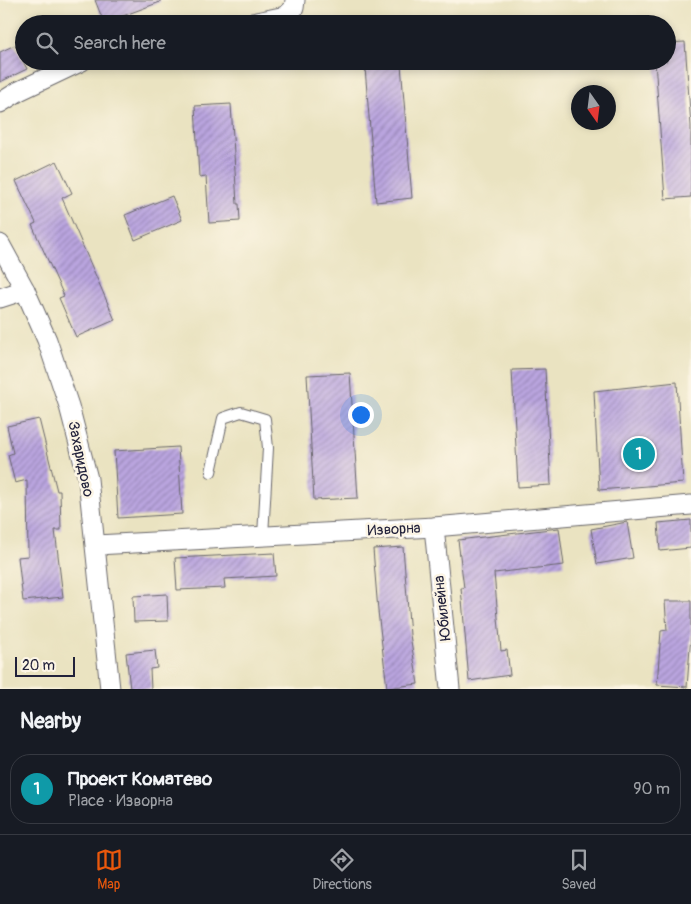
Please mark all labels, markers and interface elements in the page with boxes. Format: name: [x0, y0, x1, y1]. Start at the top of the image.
search box: [15, 15, 676, 70]
icon: search: [33, 29, 61, 57]
text: Search here: [73, 31, 166, 55]
north arrow: [571, 85, 616, 130]
your location: [348, 402, 374, 428]
street label: Захаридово: [63, 420, 98, 499]
pin: 1: [623, 435, 655, 473]
street label: Изворна: [367, 519, 421, 540]
street label: Юбилейна: [430, 575, 455, 641]
scale bar: [15, 654, 75, 677]
text: 20 m: [22, 657, 55, 674]
text: Nearby: [20, 708, 81, 735]
text: Проект Коматево: [68, 767, 212, 791]
text: 1: [34, 779, 40, 799]
text: 90 m: [633, 779, 670, 799]
text: Place · Изворна: [68, 791, 173, 811]
tab: Map: [95, 846, 123, 893]
tab: Directions: [312, 846, 372, 893]
tab: Saved: [561, 846, 596, 893]

